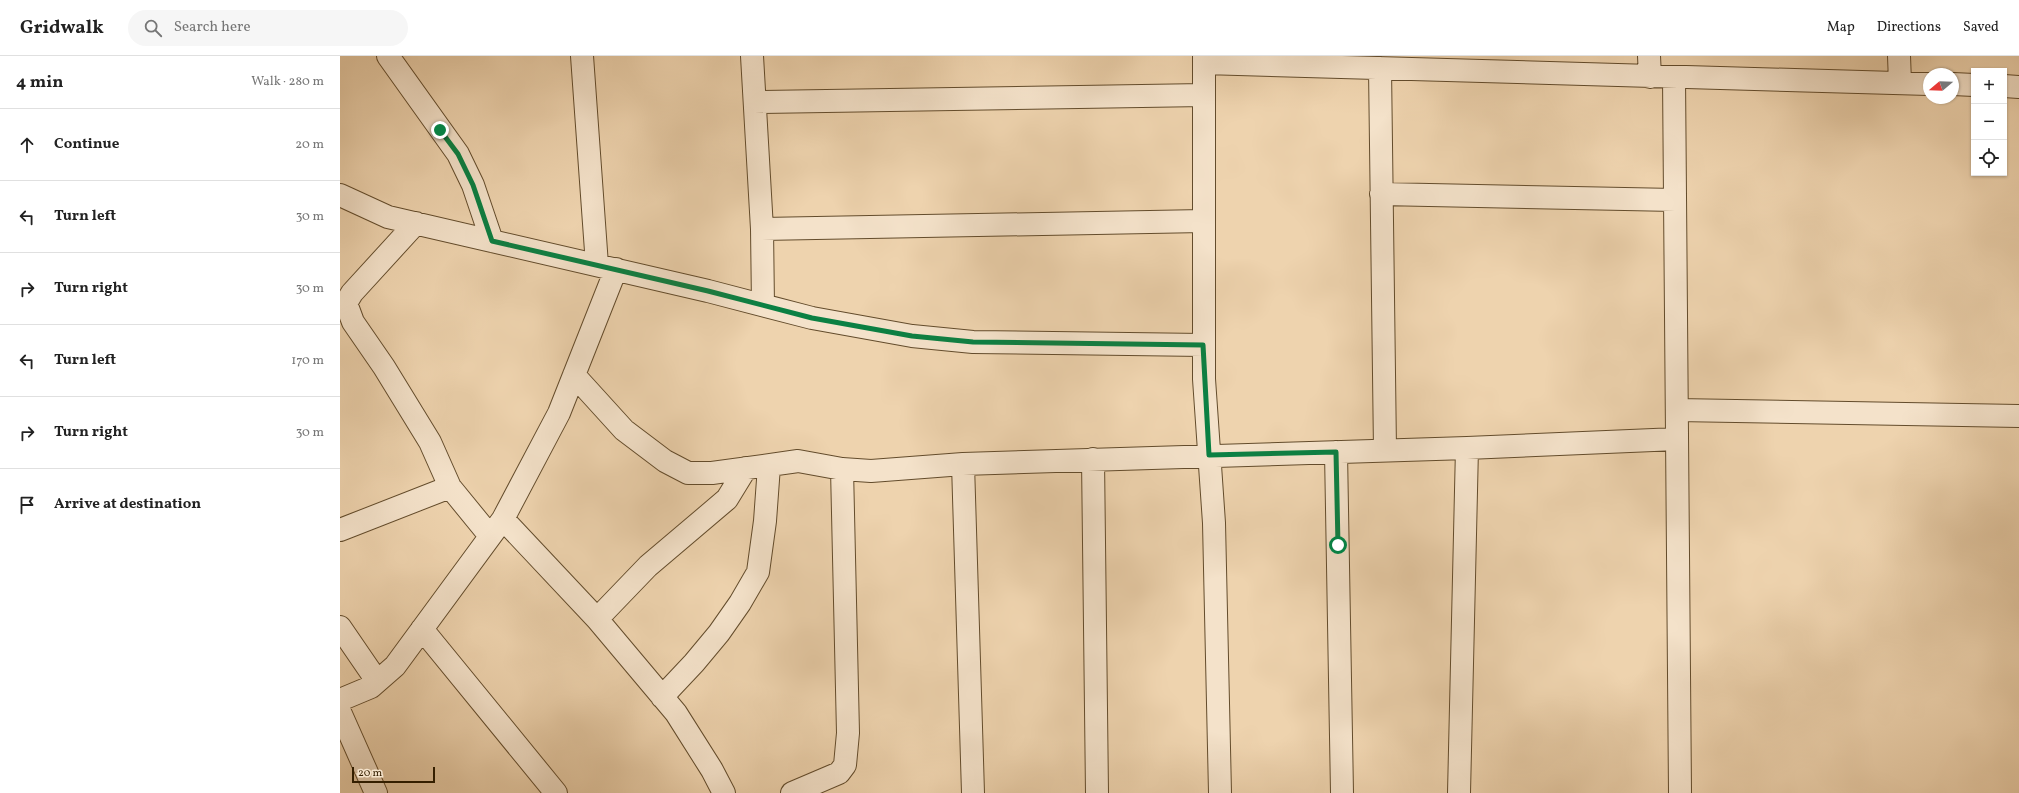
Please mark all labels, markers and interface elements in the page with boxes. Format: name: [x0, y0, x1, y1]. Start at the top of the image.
search box: [128, 10, 408, 46]
text: Gridwalk: [20, 15, 104, 41]
icon: search: [142, 17, 164, 39]
text: Search here: [174, 17, 251, 38]
text: Map: [1827, 18, 1855, 37]
text: Directions: [1877, 18, 1941, 37]
text: Saved: [1963, 18, 1999, 37]
north arrow: [1923, 68, 1959, 104]
map controls: [1971, 68, 2007, 176]
button: +: [1971, 68, 2007, 104]
text: 4 min: [16, 71, 63, 94]
text: Walk · 280 m: [251, 73, 324, 91]
button: −: [1971, 104, 2007, 140]
route end: [431, 121, 449, 139]
icon: ahead: [16, 134, 38, 156]
text: Continue: [54, 134, 119, 155]
text: 20 m: [295, 136, 324, 154]
button: locate: [1971, 140, 2007, 176]
icon: left: [16, 206, 38, 228]
text: Turn left: [54, 206, 116, 227]
text: 30 m: [296, 208, 324, 226]
icon: right: [16, 278, 38, 300]
text: Turn right: [54, 278, 128, 299]
text: 30 m: [296, 280, 324, 298]
icon: left: [16, 350, 38, 372]
text: Turn left: [54, 350, 116, 371]
text: 170 m: [291, 352, 324, 370]
icon: right: [16, 422, 38, 444]
text: Turn right: [54, 422, 128, 443]
text: 30 m: [296, 424, 324, 442]
icon: arrive: [16, 494, 38, 516]
text: Arrive at destination: [54, 494, 201, 515]
route start: [1329, 536, 1347, 554]
scale bar: [352, 765, 435, 784]
text: 20 m: [358, 766, 382, 781]

